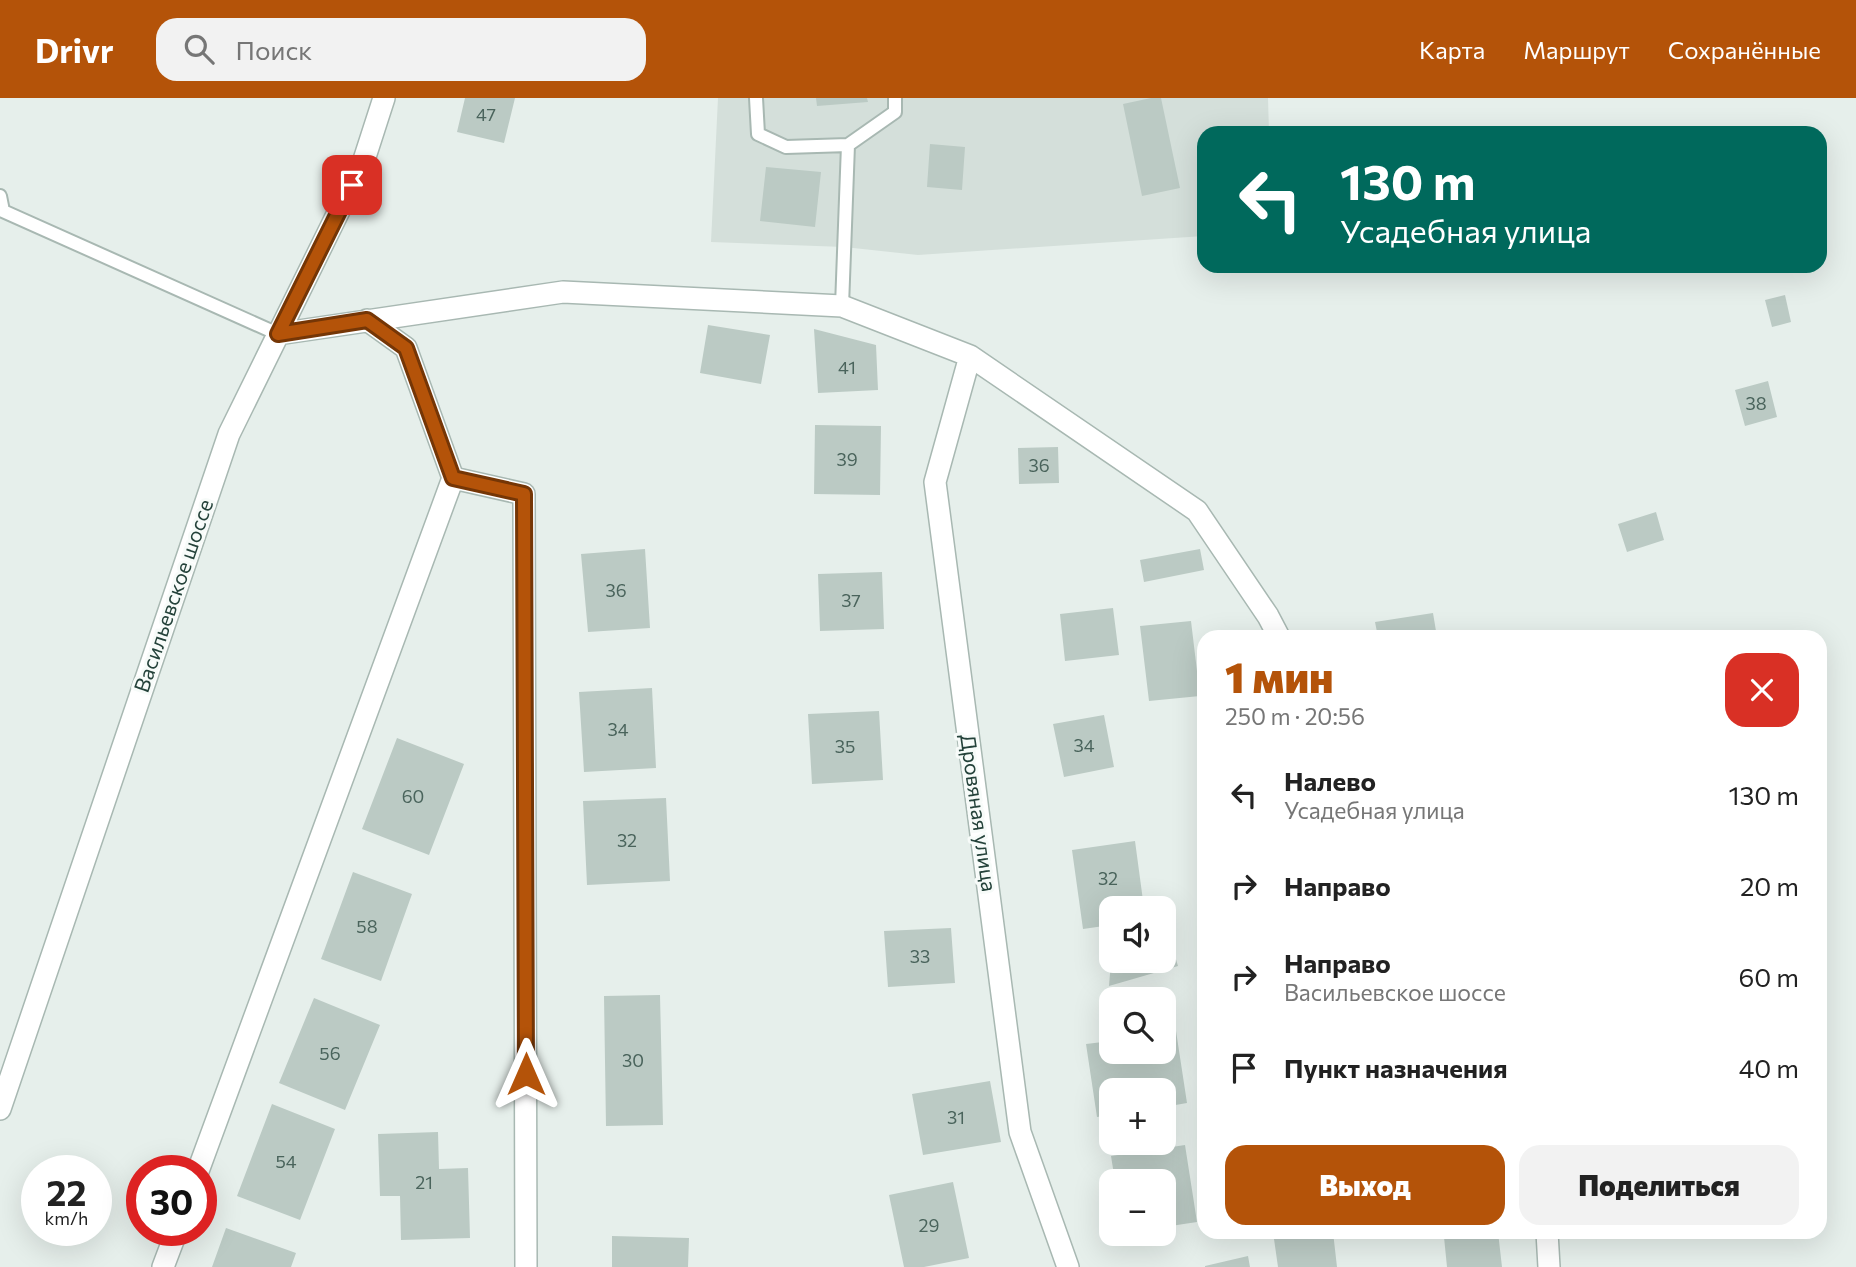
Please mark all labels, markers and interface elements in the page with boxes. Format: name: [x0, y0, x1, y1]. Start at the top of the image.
search box: [156, 18, 646, 81]
text: Drivr: [35, 29, 114, 70]
icon: search: [180, 30, 218, 68]
text: Поиск: [236, 34, 312, 65]
text: Карта: [1419, 35, 1485, 64]
text: Маршрут: [1523, 35, 1630, 64]
text: Сохранённые: [1668, 35, 1821, 64]
house number: 47: [476, 103, 496, 125]
text: 130 m: [1340, 150, 1475, 210]
icon: left: [1225, 154, 1316, 245]
pin: [322, 155, 382, 215]
icon: arrive: [333, 166, 371, 204]
text: Усадебная улица: [1340, 210, 1591, 250]
house number: 41: [838, 356, 856, 378]
house number: 38: [1745, 392, 1767, 414]
house number: 39: [836, 448, 858, 470]
house number: 36: [1028, 454, 1050, 476]
street label: Васильевское шоссе: [128, 496, 217, 695]
house number: 36: [605, 579, 627, 601]
house number: 37: [841, 589, 861, 611]
text: 1 мин: [1225, 650, 1334, 702]
button: close: [1725, 653, 1799, 727]
text: 250 m · 20:56: [1225, 702, 1365, 730]
house number: 34: [607, 718, 629, 740]
street label: Дровяная улица: [956, 732, 1003, 893]
house number: 34: [1073, 734, 1095, 756]
house number: 35: [835, 735, 855, 757]
text: Налево: [1284, 765, 1376, 796]
icon: left: [1225, 776, 1263, 814]
text: 130 m: [1728, 779, 1799, 810]
house number: 60: [402, 785, 424, 807]
text: Усадебная улица: [1284, 796, 1465, 824]
house number: 32: [617, 829, 637, 851]
house number: 32: [1098, 867, 1118, 889]
icon: right: [1225, 867, 1263, 905]
text: Направо: [1284, 870, 1391, 901]
text: 20 m: [1740, 870, 1799, 901]
map controls: [1099, 896, 1176, 1246]
button: sound: [1099, 896, 1176, 973]
house number: 58: [356, 915, 378, 937]
house number: 33: [910, 945, 930, 967]
text: Направо: [1284, 947, 1391, 978]
icon: right: [1225, 958, 1263, 996]
text: 60 m: [1739, 961, 1799, 992]
text: Васильевское шоссе: [1284, 978, 1506, 1006]
button: search: [1099, 987, 1176, 1064]
position arrow: [489, 1037, 563, 1111]
house number: 56: [319, 1042, 341, 1064]
house number: 30: [622, 1049, 644, 1071]
icon: arrive: [1225, 1049, 1263, 1087]
text: Пункт назначения: [1284, 1052, 1508, 1083]
text: 40 m: [1739, 1052, 1799, 1083]
button: +: [1099, 1078, 1176, 1155]
house number: 31: [947, 1106, 965, 1128]
button: Выход: [1225, 1145, 1505, 1225]
button: Поделиться: [1519, 1145, 1799, 1225]
house number: 54: [275, 1150, 297, 1172]
speed limit sign: 30: [126, 1155, 217, 1246]
button: −: [1099, 1169, 1176, 1246]
text: 22: [47, 1170, 86, 1213]
house number: 21: [415, 1171, 433, 1193]
text: km/h: [45, 1207, 88, 1229]
house number: 29: [919, 1214, 939, 1236]

